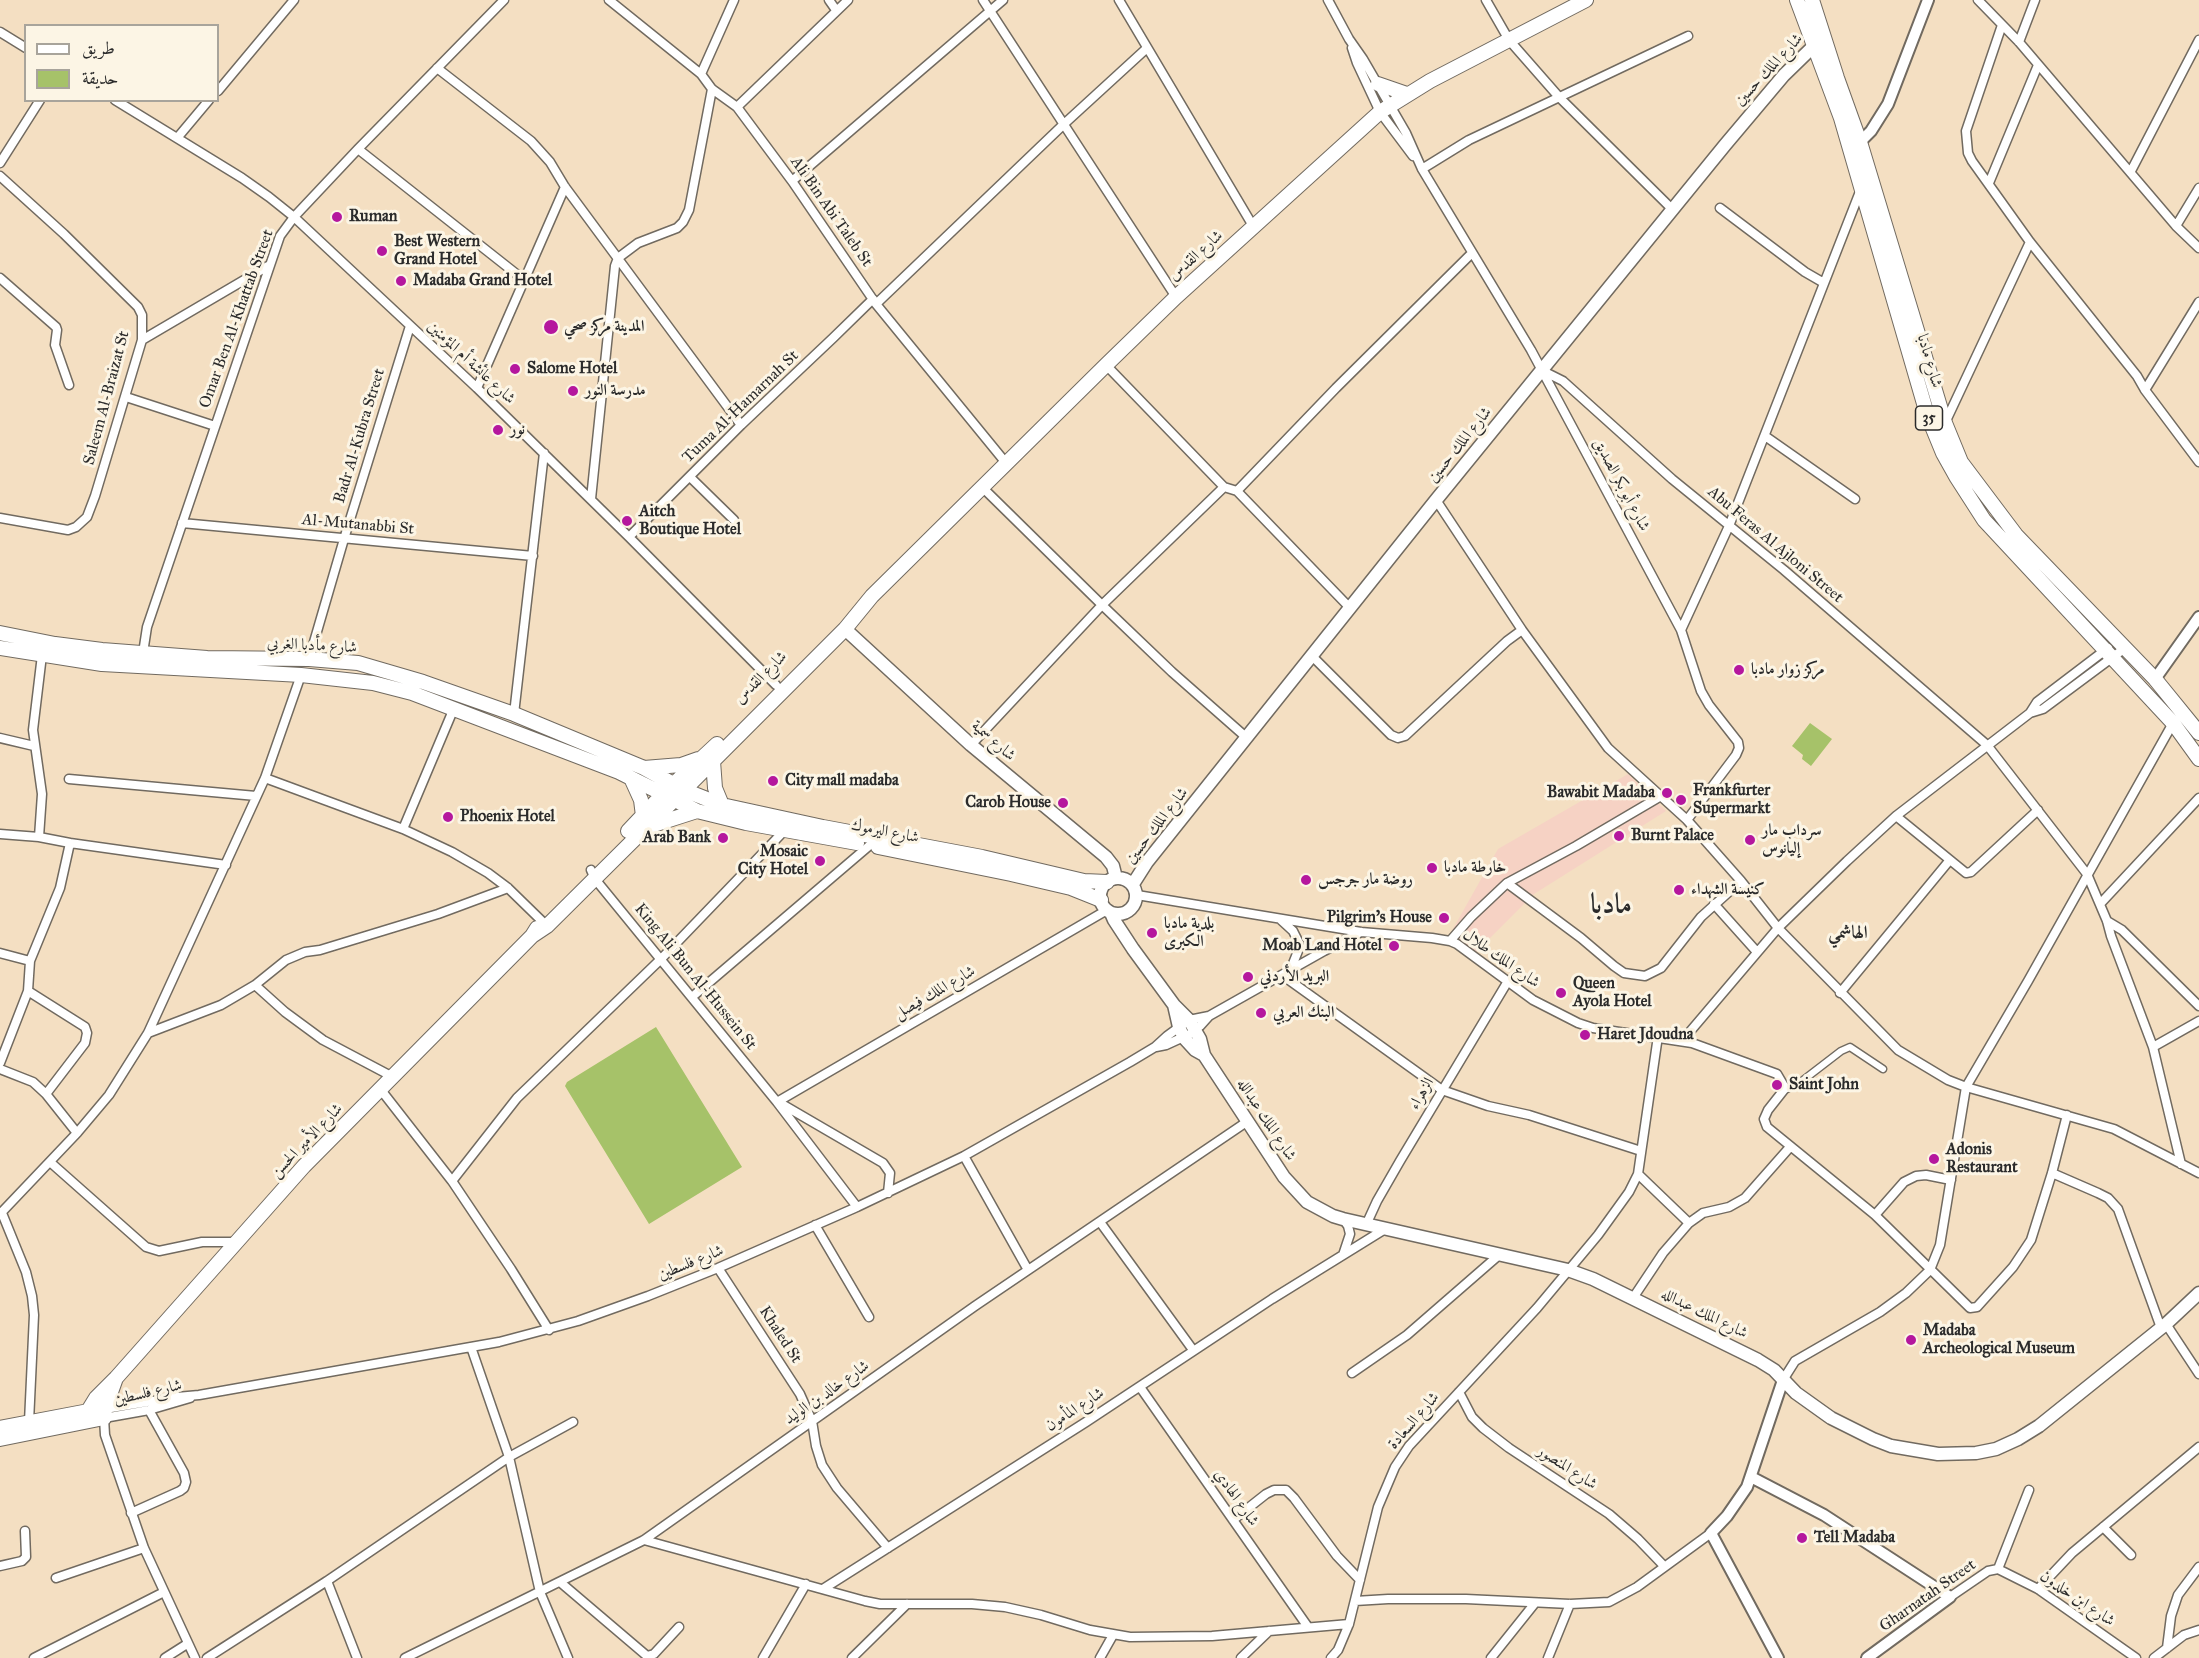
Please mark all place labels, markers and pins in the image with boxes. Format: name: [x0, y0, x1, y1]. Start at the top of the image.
place label: Ruman: [349, 207, 398, 227]
marker: Ruman: [330, 210, 344, 224]
place label: Best Western Grand Hotel: [394, 232, 480, 270]
marker: Best Western Grand Hotel: [375, 244, 389, 258]
place label: Madaba Grand Hotel: [413, 271, 552, 291]
marker: Madaba Grand Hotel: [394, 274, 408, 288]
place label: المدينة مركز صحي: [564, 317, 645, 337]
marker: المدينة مركز صحي: [542, 318, 560, 336]
place label: Salome Hotel: [527, 359, 617, 379]
marker: Salome Hotel: [508, 362, 522, 376]
place label: مدرسة النور: [585, 381, 646, 401]
marker: مدرسة النور: [566, 384, 580, 398]
place label: نور: [510, 420, 525, 440]
marker: نور: [491, 423, 505, 437]
place label: Aitch Boutique Hotel: [639, 502, 741, 540]
marker: Aitch Boutique Hotel: [620, 514, 634, 528]
place label: مركز زوار مادبا: [1751, 660, 1825, 680]
marker: مركز زوار مادبا: [1732, 663, 1746, 677]
place label: City mall madaba: [785, 771, 899, 791]
marker: City mall madaba: [766, 774, 780, 788]
place label: Frankfurter Supermarkt: [1693, 781, 1771, 819]
place label: Bawabit Madaba: [1547, 783, 1655, 803]
marker: Bawabit Madaba: [1660, 786, 1674, 800]
place label: Carob House: [965, 793, 1051, 813]
marker: Frankfurter Supermarkt: [1674, 793, 1688, 807]
marker: Carob House: [1056, 796, 1070, 810]
place label: Phoenix Hotel: [460, 807, 555, 827]
marker: Phoenix Hotel: [441, 810, 455, 824]
place label: سرداب مار إليانوس: [1762, 821, 1822, 859]
place label: Burnt Palace: [1631, 826, 1714, 846]
place label: Arab Bank: [643, 828, 711, 848]
marker: Burnt Palace: [1612, 829, 1626, 843]
marker: Arab Bank: [716, 831, 730, 845]
marker: سرداب مار إليانوس: [1743, 833, 1757, 847]
place label: Mosaic City Hotel: [738, 842, 808, 880]
marker: Mosaic City Hotel: [813, 854, 827, 868]
place label: خارطة مادبا: [1444, 858, 1506, 878]
marker: خارطة مادبا: [1425, 861, 1439, 875]
place label: روضة مار جرجس: [1318, 870, 1413, 890]
marker: روضة مار جرجس: [1299, 873, 1313, 887]
place label: كنيسة الشهداء: [1691, 880, 1765, 900]
marker: كنيسة الشهداء: [1672, 883, 1686, 897]
place label: Pilgrim's House: [1327, 908, 1432, 928]
marker: Pilgrim's House: [1437, 911, 1451, 925]
place label: بلدية مادبا الكبرى: [1164, 914, 1214, 952]
marker: بلدية مادبا الكبرى: [1145, 926, 1159, 940]
place label: Moab Land Hotel: [1262, 936, 1382, 956]
marker: Moab Land Hotel: [1387, 939, 1401, 953]
place label: البريد الأردني: [1260, 967, 1329, 987]
marker: البريد الأردني: [1241, 970, 1255, 984]
place label: Queen Ayola Hotel: [1573, 974, 1652, 1012]
marker: Queen Ayola Hotel: [1554, 986, 1568, 1000]
place label: البنك العربي: [1273, 1003, 1334, 1023]
marker: البنك العربي: [1254, 1006, 1268, 1020]
place label: Haret Jdoudna: [1597, 1025, 1694, 1045]
marker: Haret Jdoudna: [1578, 1028, 1592, 1042]
place label: Saint John: [1789, 1075, 1859, 1095]
marker: Saint John: [1770, 1078, 1784, 1092]
place label: Adonis Restaurant: [1946, 1140, 2018, 1178]
marker: Adonis Restaurant: [1927, 1152, 1941, 1166]
place label: Madaba Archeological Museum: [1923, 1321, 2075, 1359]
marker: Madaba Archeological Museum: [1904, 1333, 1918, 1347]
place label: Tell Madaba: [1814, 1528, 1895, 1548]
marker: Tell Madaba: [1795, 1531, 1809, 1545]

